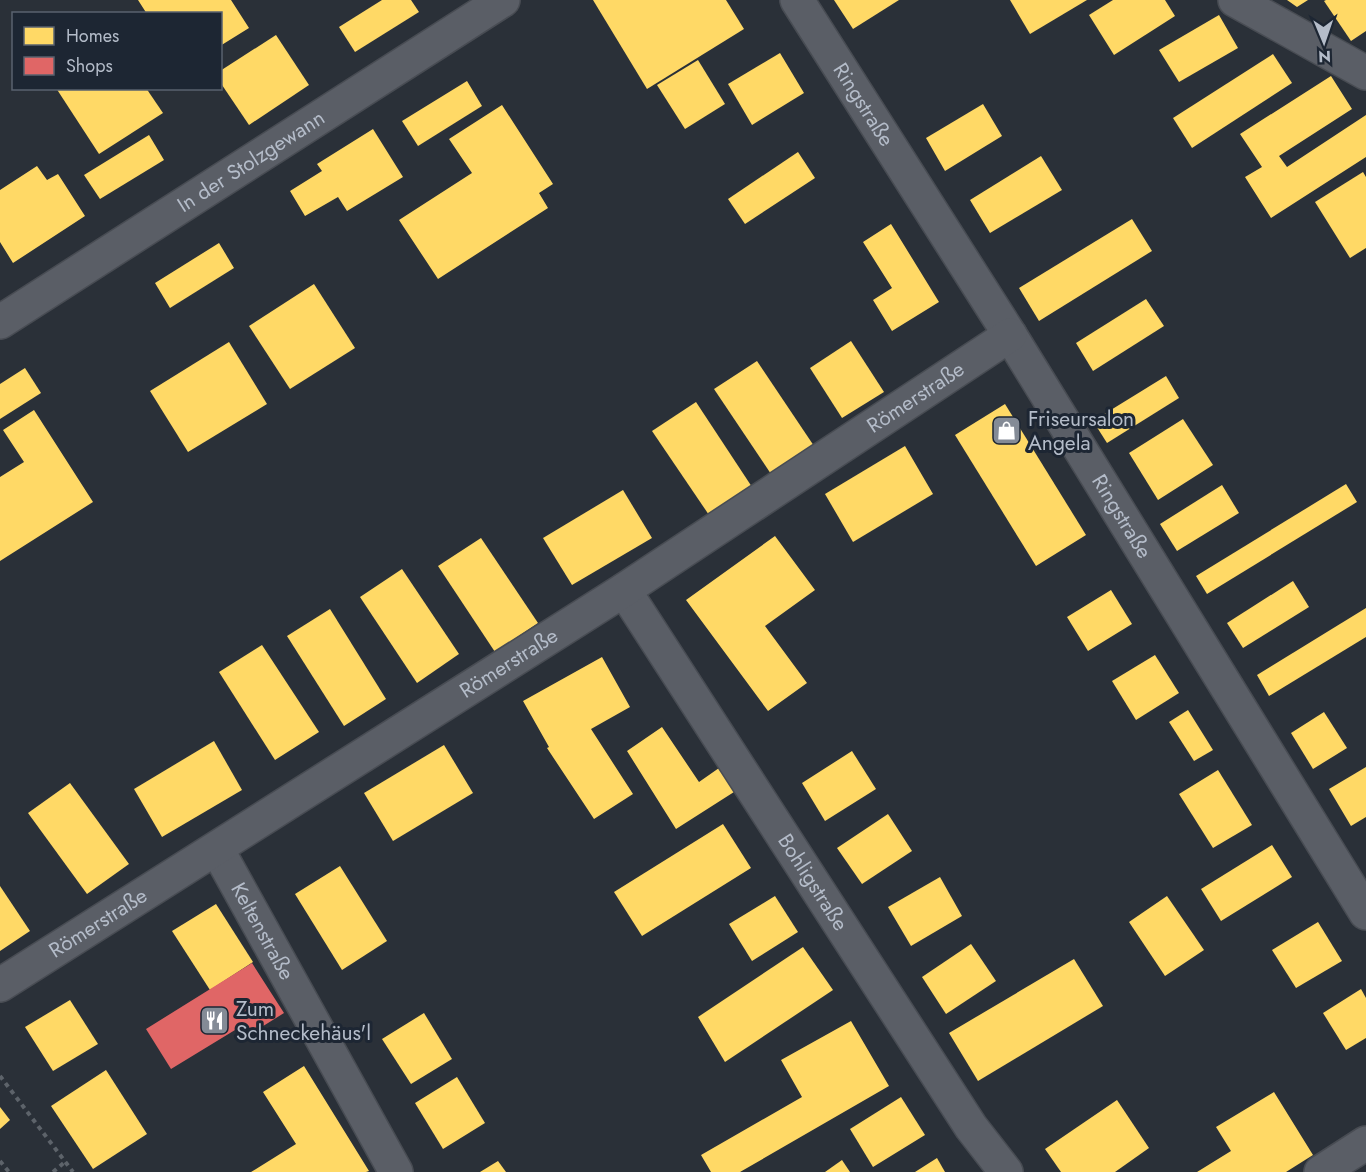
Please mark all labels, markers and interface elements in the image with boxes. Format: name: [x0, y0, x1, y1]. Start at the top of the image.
legend: [12, 12, 222, 90]
north arrow: [1294, 12, 1354, 72]
text: Homes: [66, 23, 119, 49]
text: N: [1318, 45, 1331, 68]
text: Shops: [66, 53, 113, 79]
street label: Ringstraße: [826, 57, 901, 152]
street label: In der Stolzgewann: [171, 103, 331, 220]
street label: Römerstraße: [861, 354, 970, 441]
place label: Friseursalon Angela: [1028, 404, 1134, 458]
shop icon: Friseursalon Angela: [991, 415, 1023, 447]
street label: Ringstraße: [1084, 469, 1159, 564]
street label: Römerstraße: [454, 621, 564, 705]
street label: Bohligstraße: [770, 828, 855, 937]
street label: Keltenstraße: [223, 877, 302, 986]
street label: Römerstraße: [43, 880, 153, 965]
place label: Zum Schneckehäus'l: [236, 994, 371, 1048]
restaurant icon: Zum Schneckehäus'l: [199, 1005, 231, 1037]

